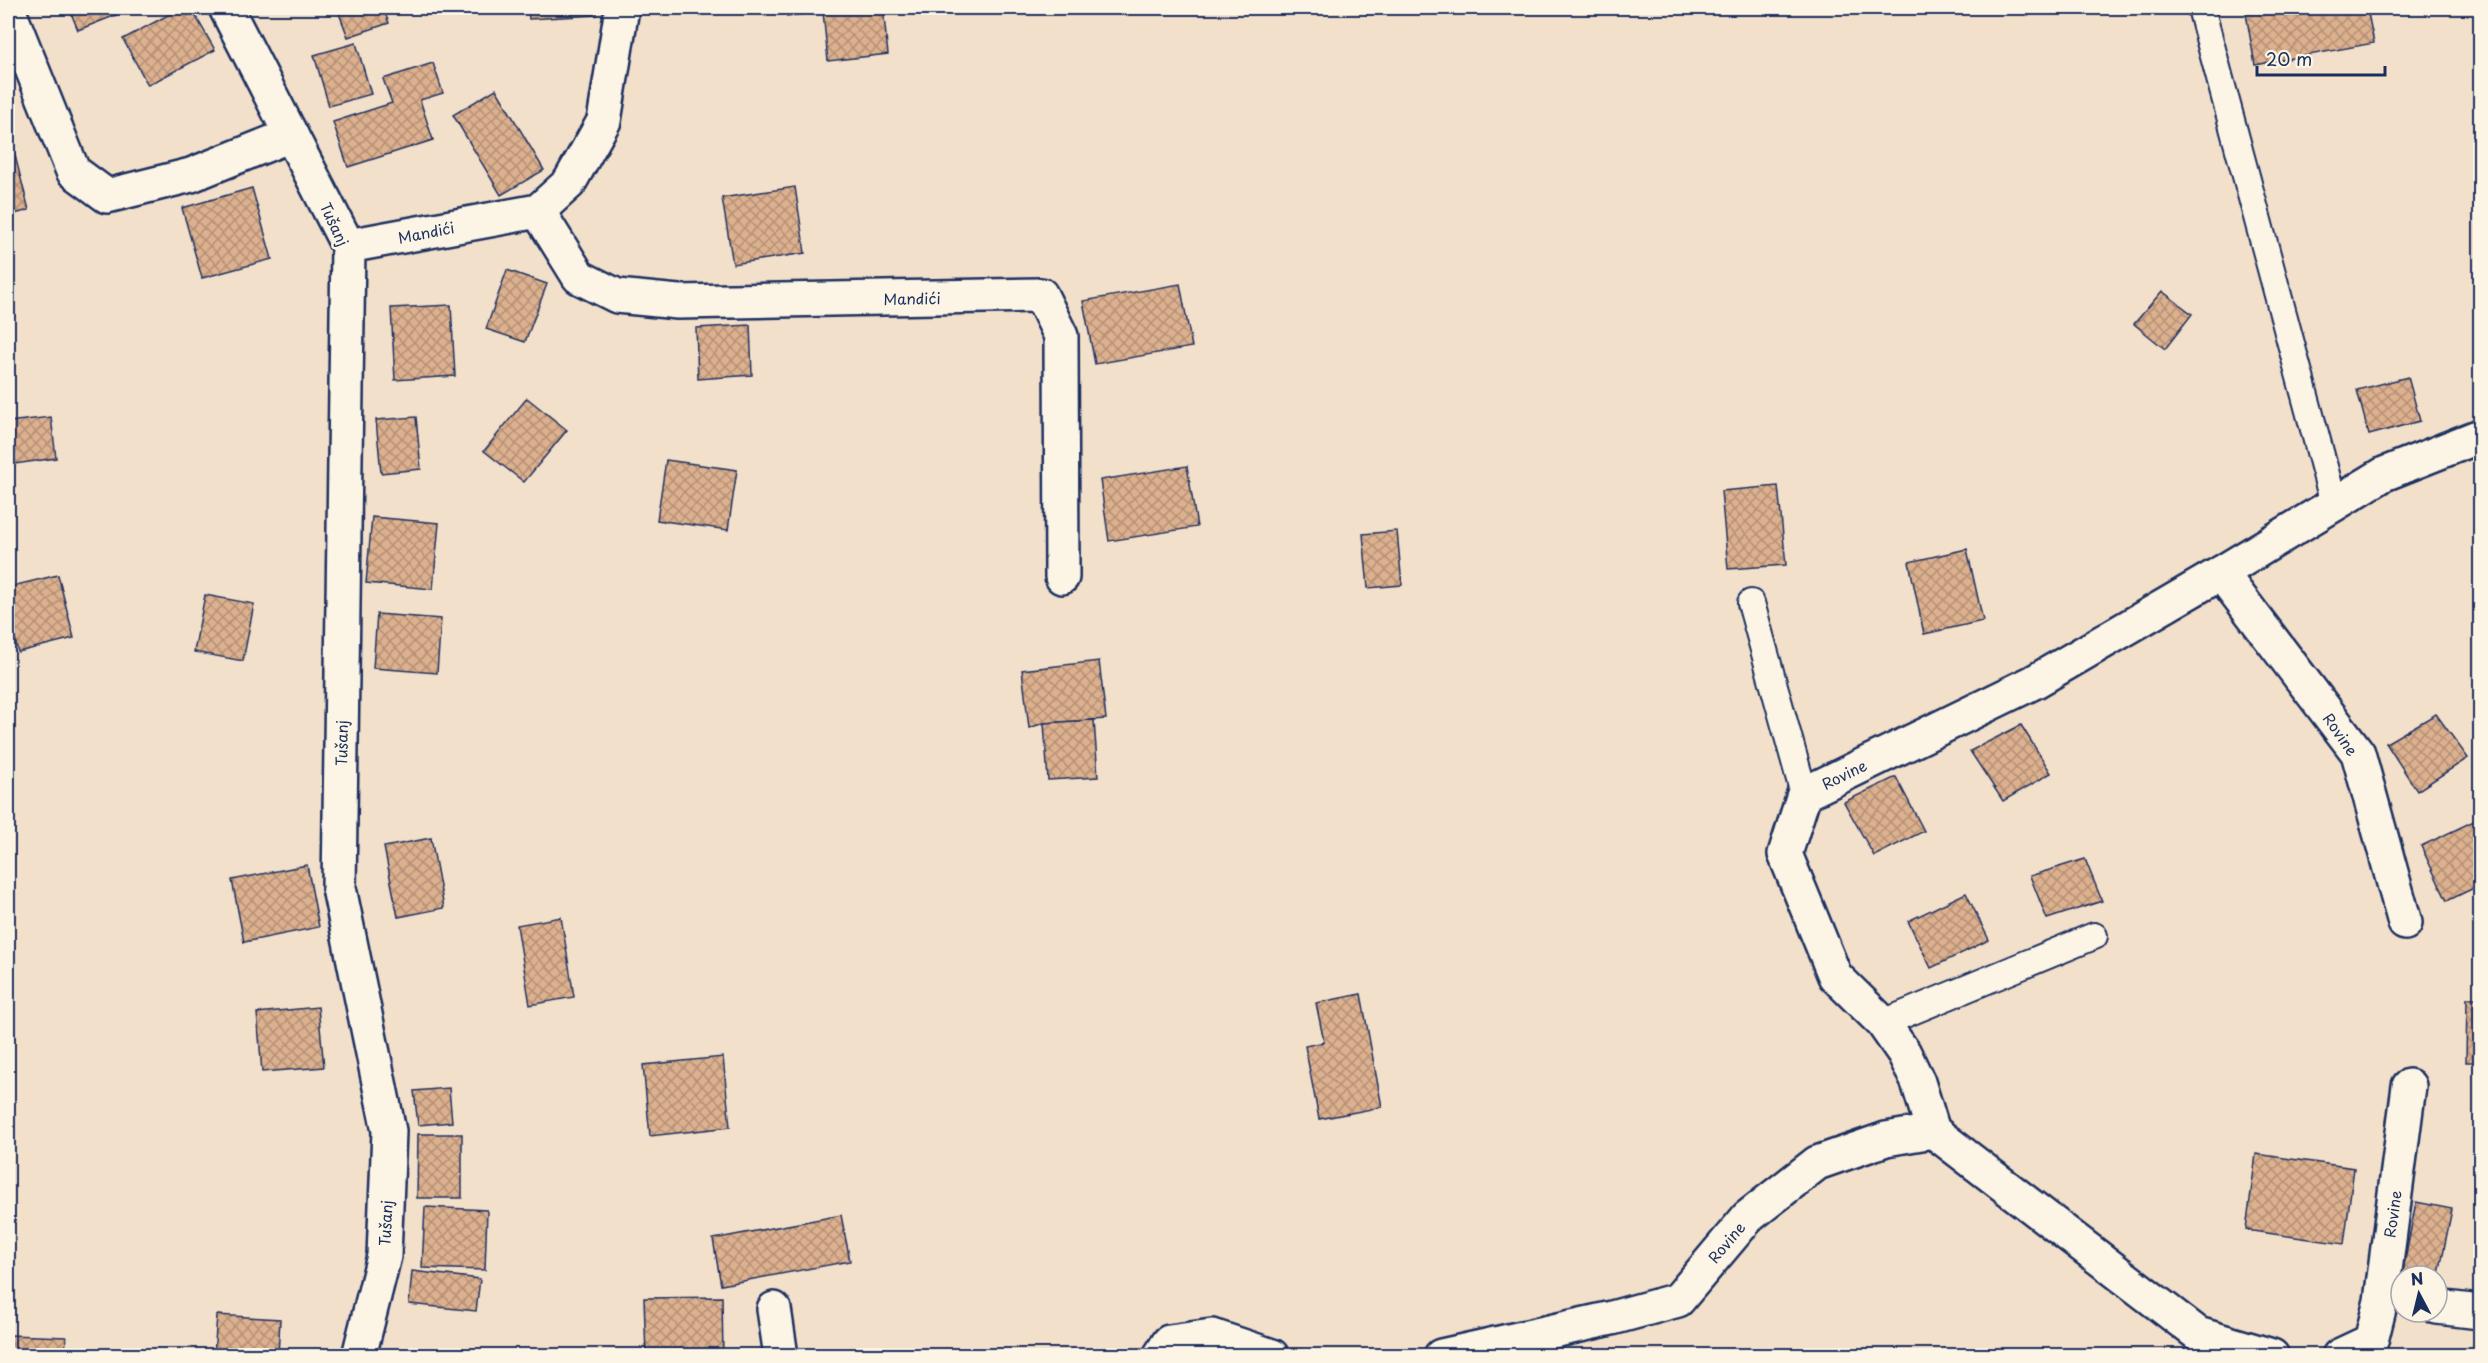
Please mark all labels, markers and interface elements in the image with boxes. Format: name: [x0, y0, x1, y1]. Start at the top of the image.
scale bar: [2257, 39, 2384, 77]
text: 20 m: [2266, 45, 2312, 72]
street label: Tušanj: [315, 198, 355, 250]
street label: Mandići: [396, 215, 456, 249]
street label: Mandići: [883, 286, 941, 310]
street label: Rovine: [2318, 708, 2364, 760]
street label: Tušanj: [329, 720, 353, 766]
street label: Rovine: [1818, 753, 1870, 795]
street label: Rovine: [2377, 1189, 2407, 1239]
street label: Tušanj: [372, 1199, 398, 1247]
street label: Rovine: [1702, 1216, 1750, 1268]
north arrow: [2389, 1264, 2449, 1324]
text: N: [2409, 1265, 2425, 1291]

